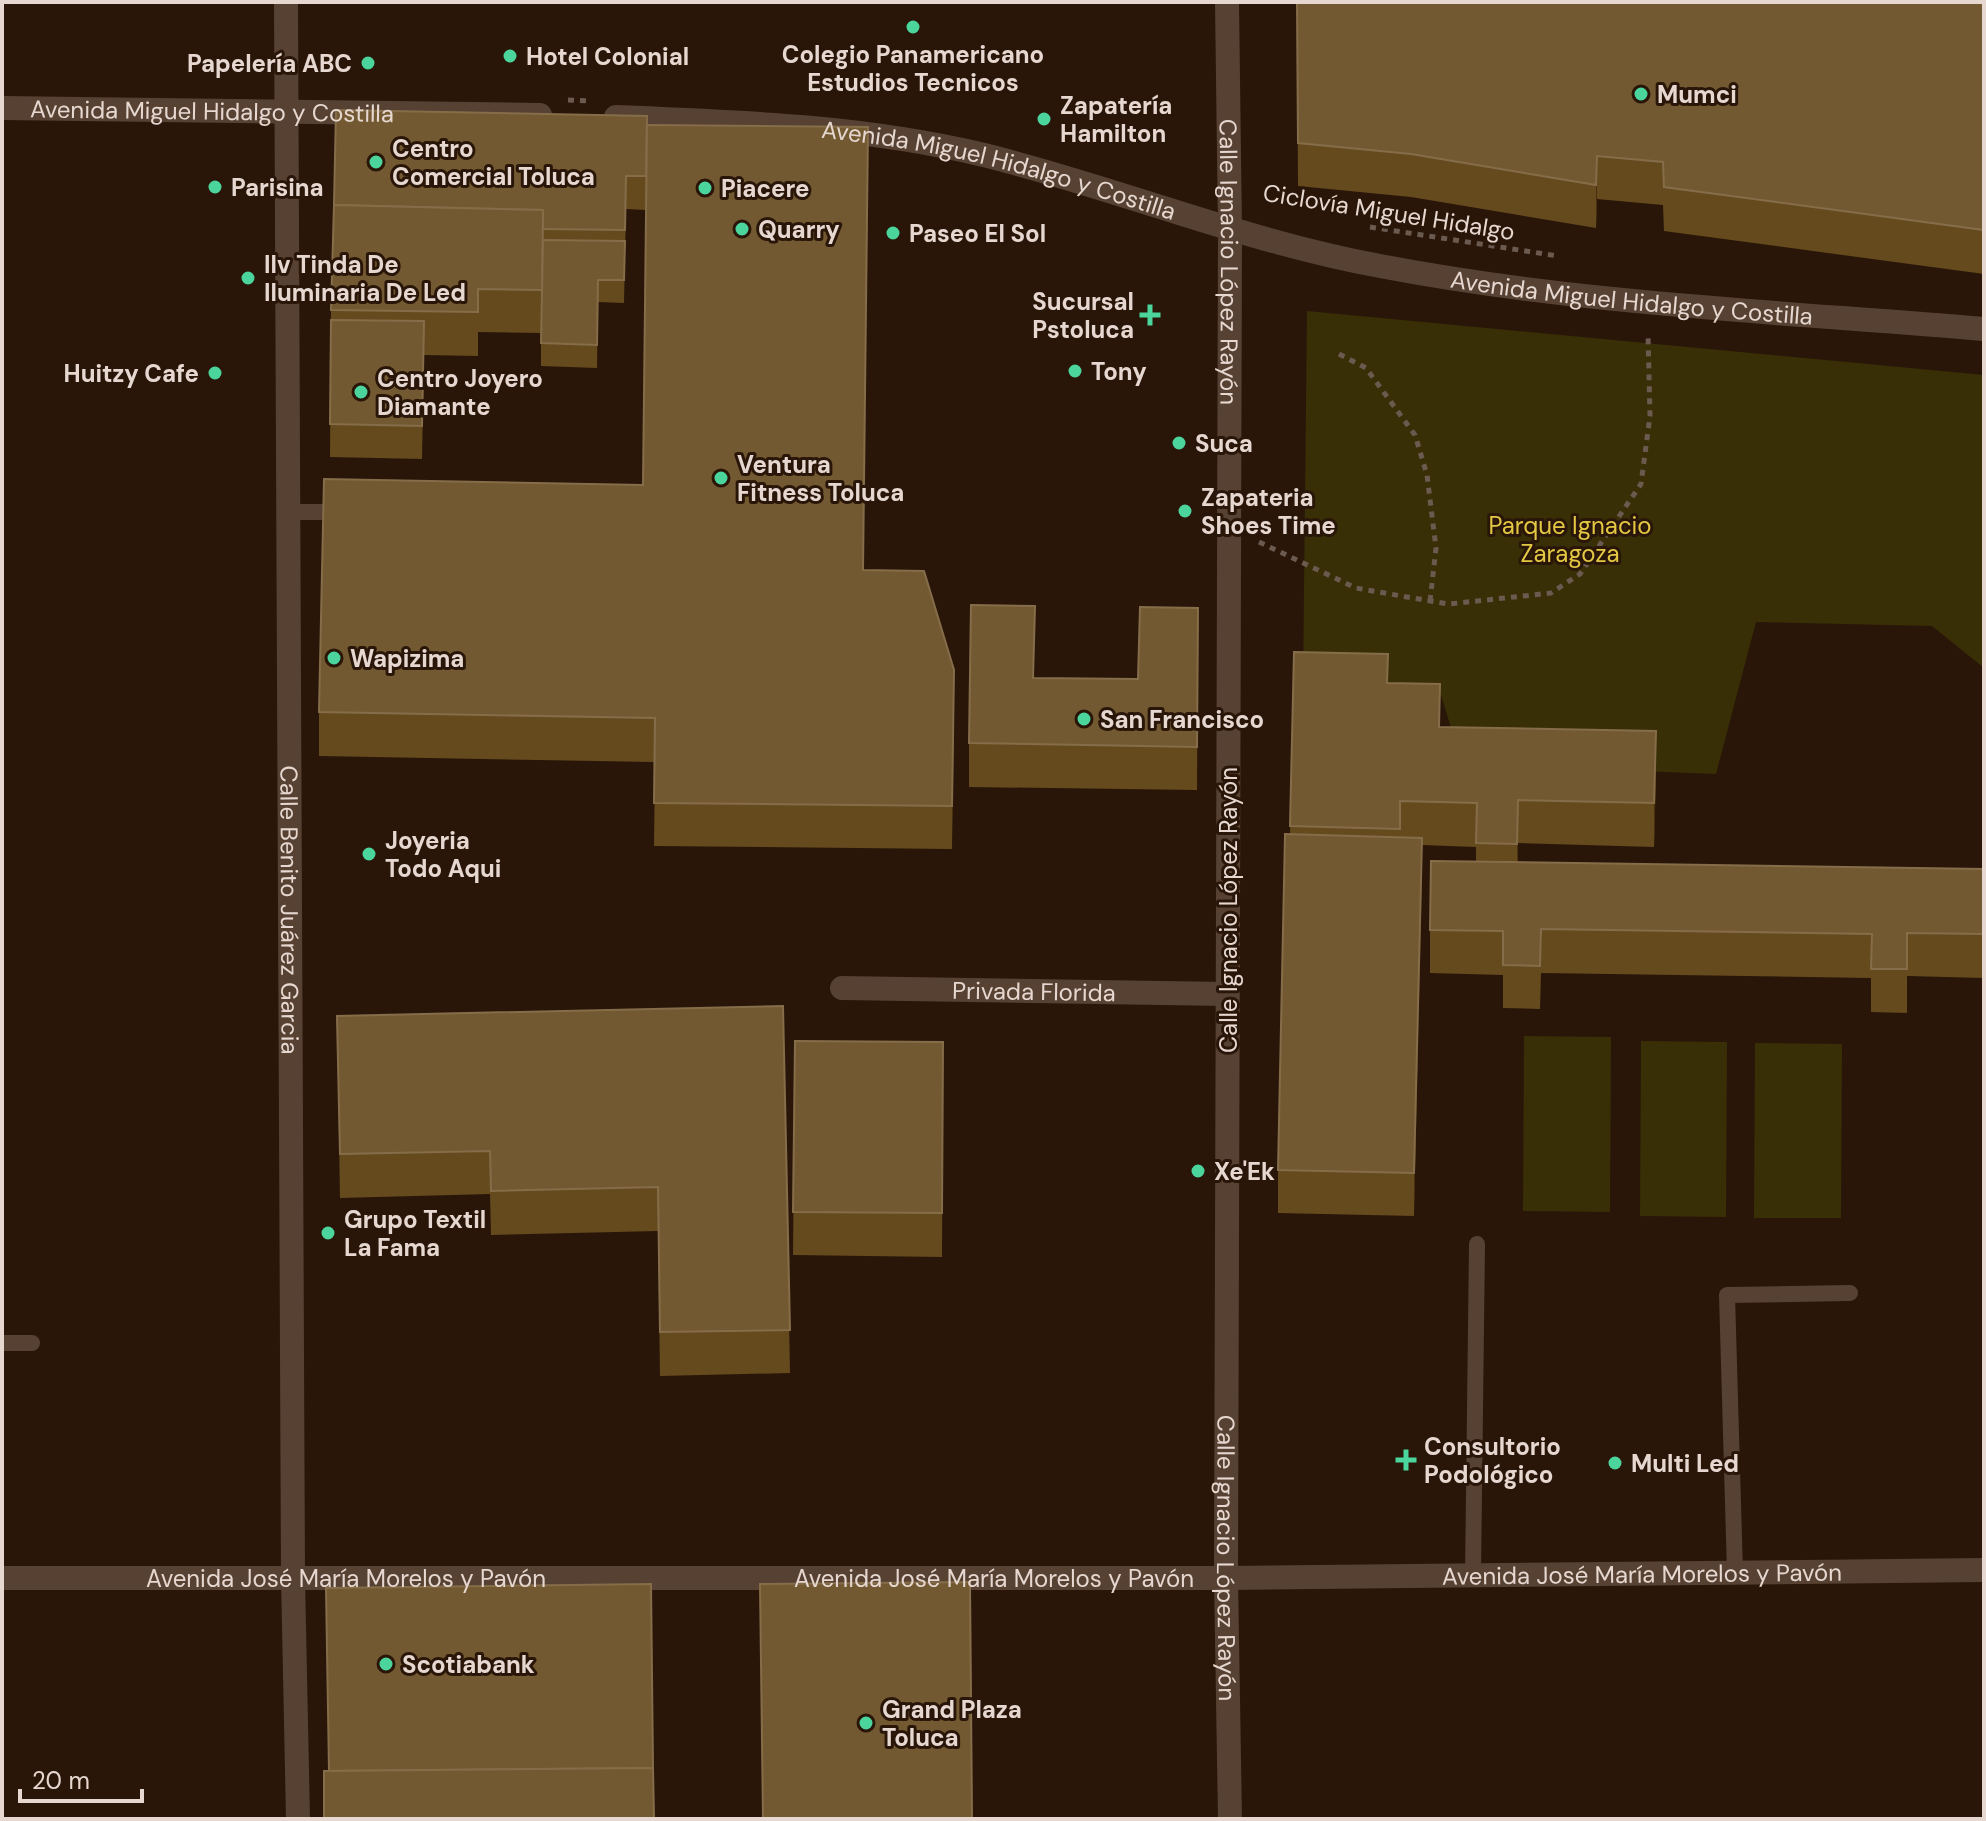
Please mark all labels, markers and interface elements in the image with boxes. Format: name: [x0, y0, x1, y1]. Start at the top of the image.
marker: Colegio Panamericano Estudios Tecnicos: [904, 18, 922, 36]
place label: Colegio Panamericano Estudios Tecnicos: [782, 39, 1044, 98]
place label: Hotel Colonial: [526, 41, 689, 72]
marker: Hotel Colonial: [501, 47, 519, 65]
place label: Papelería ABC: [187, 48, 352, 79]
marker: Papelería ABC: [359, 54, 377, 72]
place label: Mumci: [1657, 79, 1737, 110]
marker: Mumci: [1632, 85, 1650, 103]
place label: Zapatería Hamilton: [1060, 90, 1172, 149]
street label: Avenida Miguel Hidalgo y Costilla: [30, 93, 394, 129]
marker: Zapatería Hamilton: [1035, 110, 1053, 128]
street label: Avenida Miguel Hidalgo y Costilla: [820, 113, 1180, 226]
street label: Calle Ignacio López Rayón: [1213, 119, 1246, 405]
place label: Centro Comercial Toluca: [392, 133, 595, 192]
marker: Centro Comercial Toluca: [367, 153, 385, 171]
place label: Parisina: [231, 172, 324, 203]
place label: Piacere: [721, 173, 809, 204]
street label: Ciclovía Miguel Hidalgo: [1261, 177, 1517, 247]
marker: Parisina: [206, 178, 224, 196]
marker: Piacere: [696, 179, 714, 197]
place label: Quarry: [758, 214, 840, 245]
place label: Paseo El Sol: [909, 218, 1046, 249]
marker: Quarry: [733, 220, 751, 238]
marker: Paseo El Sol: [884, 224, 902, 242]
place label: Ilv Tinda De Iluminaria De Led: [264, 249, 466, 308]
street label: Avenida Miguel Hidalgo y Costilla: [1449, 263, 1814, 331]
marker: Ilv Tinda De Iluminaria De Led: [239, 269, 257, 287]
place label: Sucursal Pstoluca: [1032, 286, 1134, 345]
marker: Sucursal Pstoluca: [1141, 306, 1159, 324]
place label: Tony: [1091, 356, 1147, 387]
place label: Huitzy Cafe: [64, 358, 199, 389]
marker: Tony: [1066, 362, 1084, 380]
place label: Centro Joyero Diamante: [377, 363, 543, 422]
marker: Huitzy Cafe: [206, 364, 224, 382]
marker: Centro Joyero Diamante: [352, 383, 370, 401]
place label: Suca: [1195, 428, 1253, 459]
marker: Suca: [1170, 434, 1188, 452]
place label: Ventura Fitness Toluca: [737, 449, 904, 508]
marker: Ventura Fitness Toluca: [712, 469, 730, 487]
place label: Zapateria Shoes Time: [1201, 482, 1336, 541]
marker: Zapateria Shoes Time: [1176, 502, 1194, 520]
park label: Parque Ignacio Zaragoza: [1488, 510, 1652, 569]
place label: Wapizima: [350, 643, 464, 674]
marker: Wapizima: [325, 649, 343, 667]
place label: San Francisco: [1100, 704, 1264, 735]
marker: San Francisco: [1075, 710, 1093, 728]
street label: Calle Benito Juárez Garcia: [274, 765, 306, 1055]
street label: Calle Ignacio López Rayón: [1213, 767, 1244, 1053]
place label: Joyeria Todo Aqui: [385, 825, 501, 884]
marker: Joyeria Todo Aqui: [360, 845, 378, 863]
street label: Privada Florida: [952, 974, 1116, 1008]
place label: Xe'Ek: [1214, 1156, 1275, 1187]
marker: Xe'Ek: [1189, 1162, 1207, 1180]
place label: Grupo Textil La Fama: [344, 1204, 486, 1263]
marker: Grupo Textil La Fama: [319, 1224, 337, 1242]
street label: Calle Ignacio López Rayón: [1210, 1415, 1244, 1701]
place label: Consultorio Podológico: [1424, 1431, 1561, 1490]
place label: Multi Led: [1631, 1448, 1739, 1479]
marker: Consultorio Podológico: [1395, 1449, 1417, 1471]
marker: Multi Led: [1606, 1454, 1624, 1472]
street label: Avenida José María Morelos y Pavón: [1442, 1556, 1842, 1591]
street label: Avenida José María Morelos y Pavón: [146, 1563, 546, 1594]
street label: Avenida José María Morelos y Pavón: [794, 1563, 1194, 1594]
place label: Scotiabank: [402, 1649, 535, 1680]
marker: Scotiabank: [377, 1655, 395, 1673]
place label: Grand Plaza Toluca: [882, 1694, 1022, 1753]
marker: Grand Plaza Toluca: [857, 1714, 875, 1732]
scale bar: [20, 1753, 142, 1803]
text: 20 m: [32, 1765, 90, 1796]

